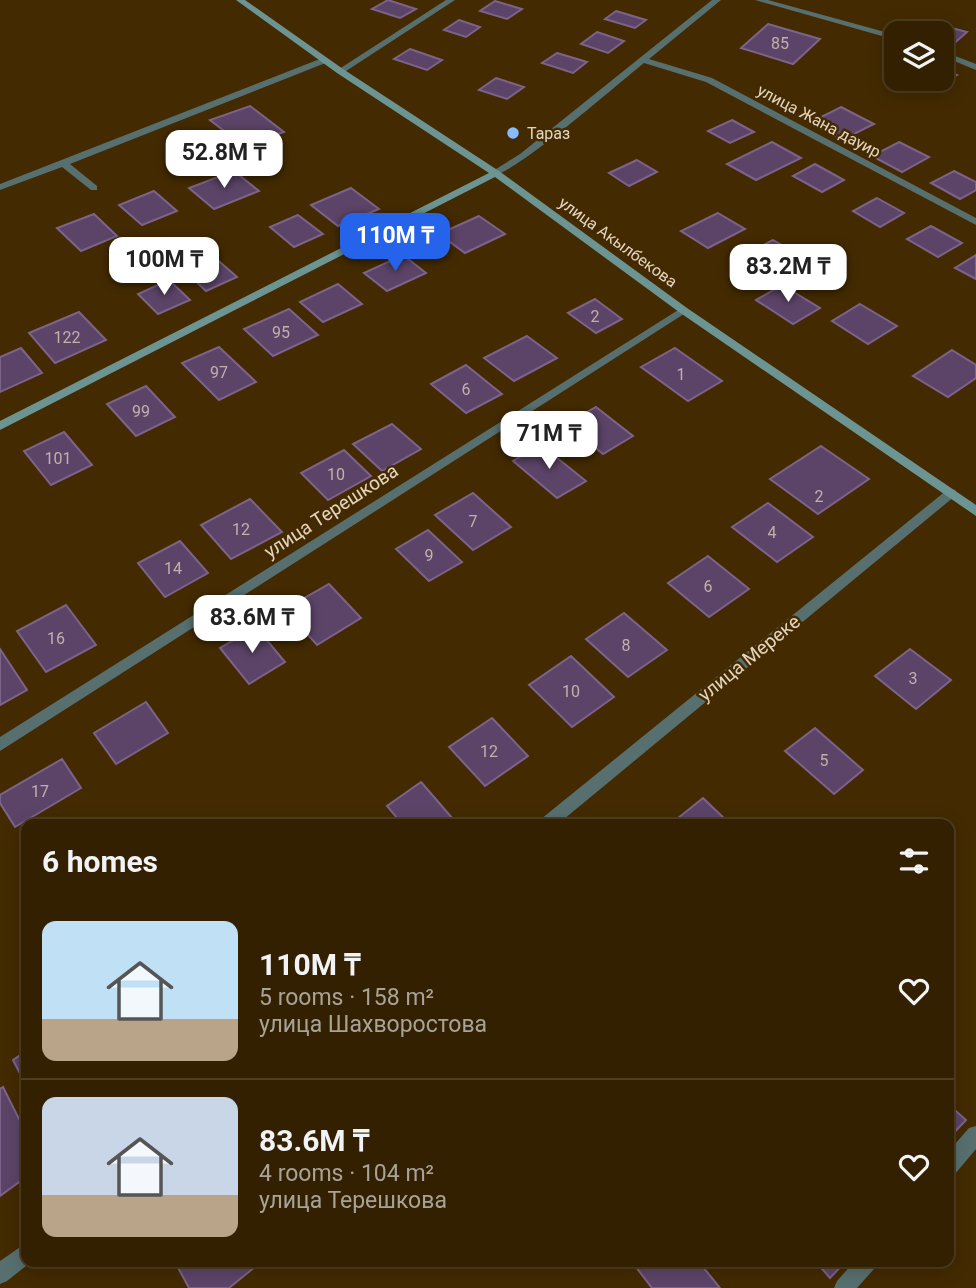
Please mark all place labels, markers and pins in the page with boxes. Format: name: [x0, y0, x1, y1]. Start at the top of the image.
place label: Тараз: [527, 124, 570, 143]
marker: Тараз: [505, 125, 521, 141]
pin: 52.8M ₸: [159, 130, 289, 190]
pin: 110M ₸: [338, 214, 452, 273]
pin: 100M ₸: [107, 238, 221, 297]
pin: 83.2M ₸: [723, 244, 853, 304]
pin: 71M ₸: [500, 412, 598, 471]
pin: 83.6M ₸: [187, 596, 317, 655]

